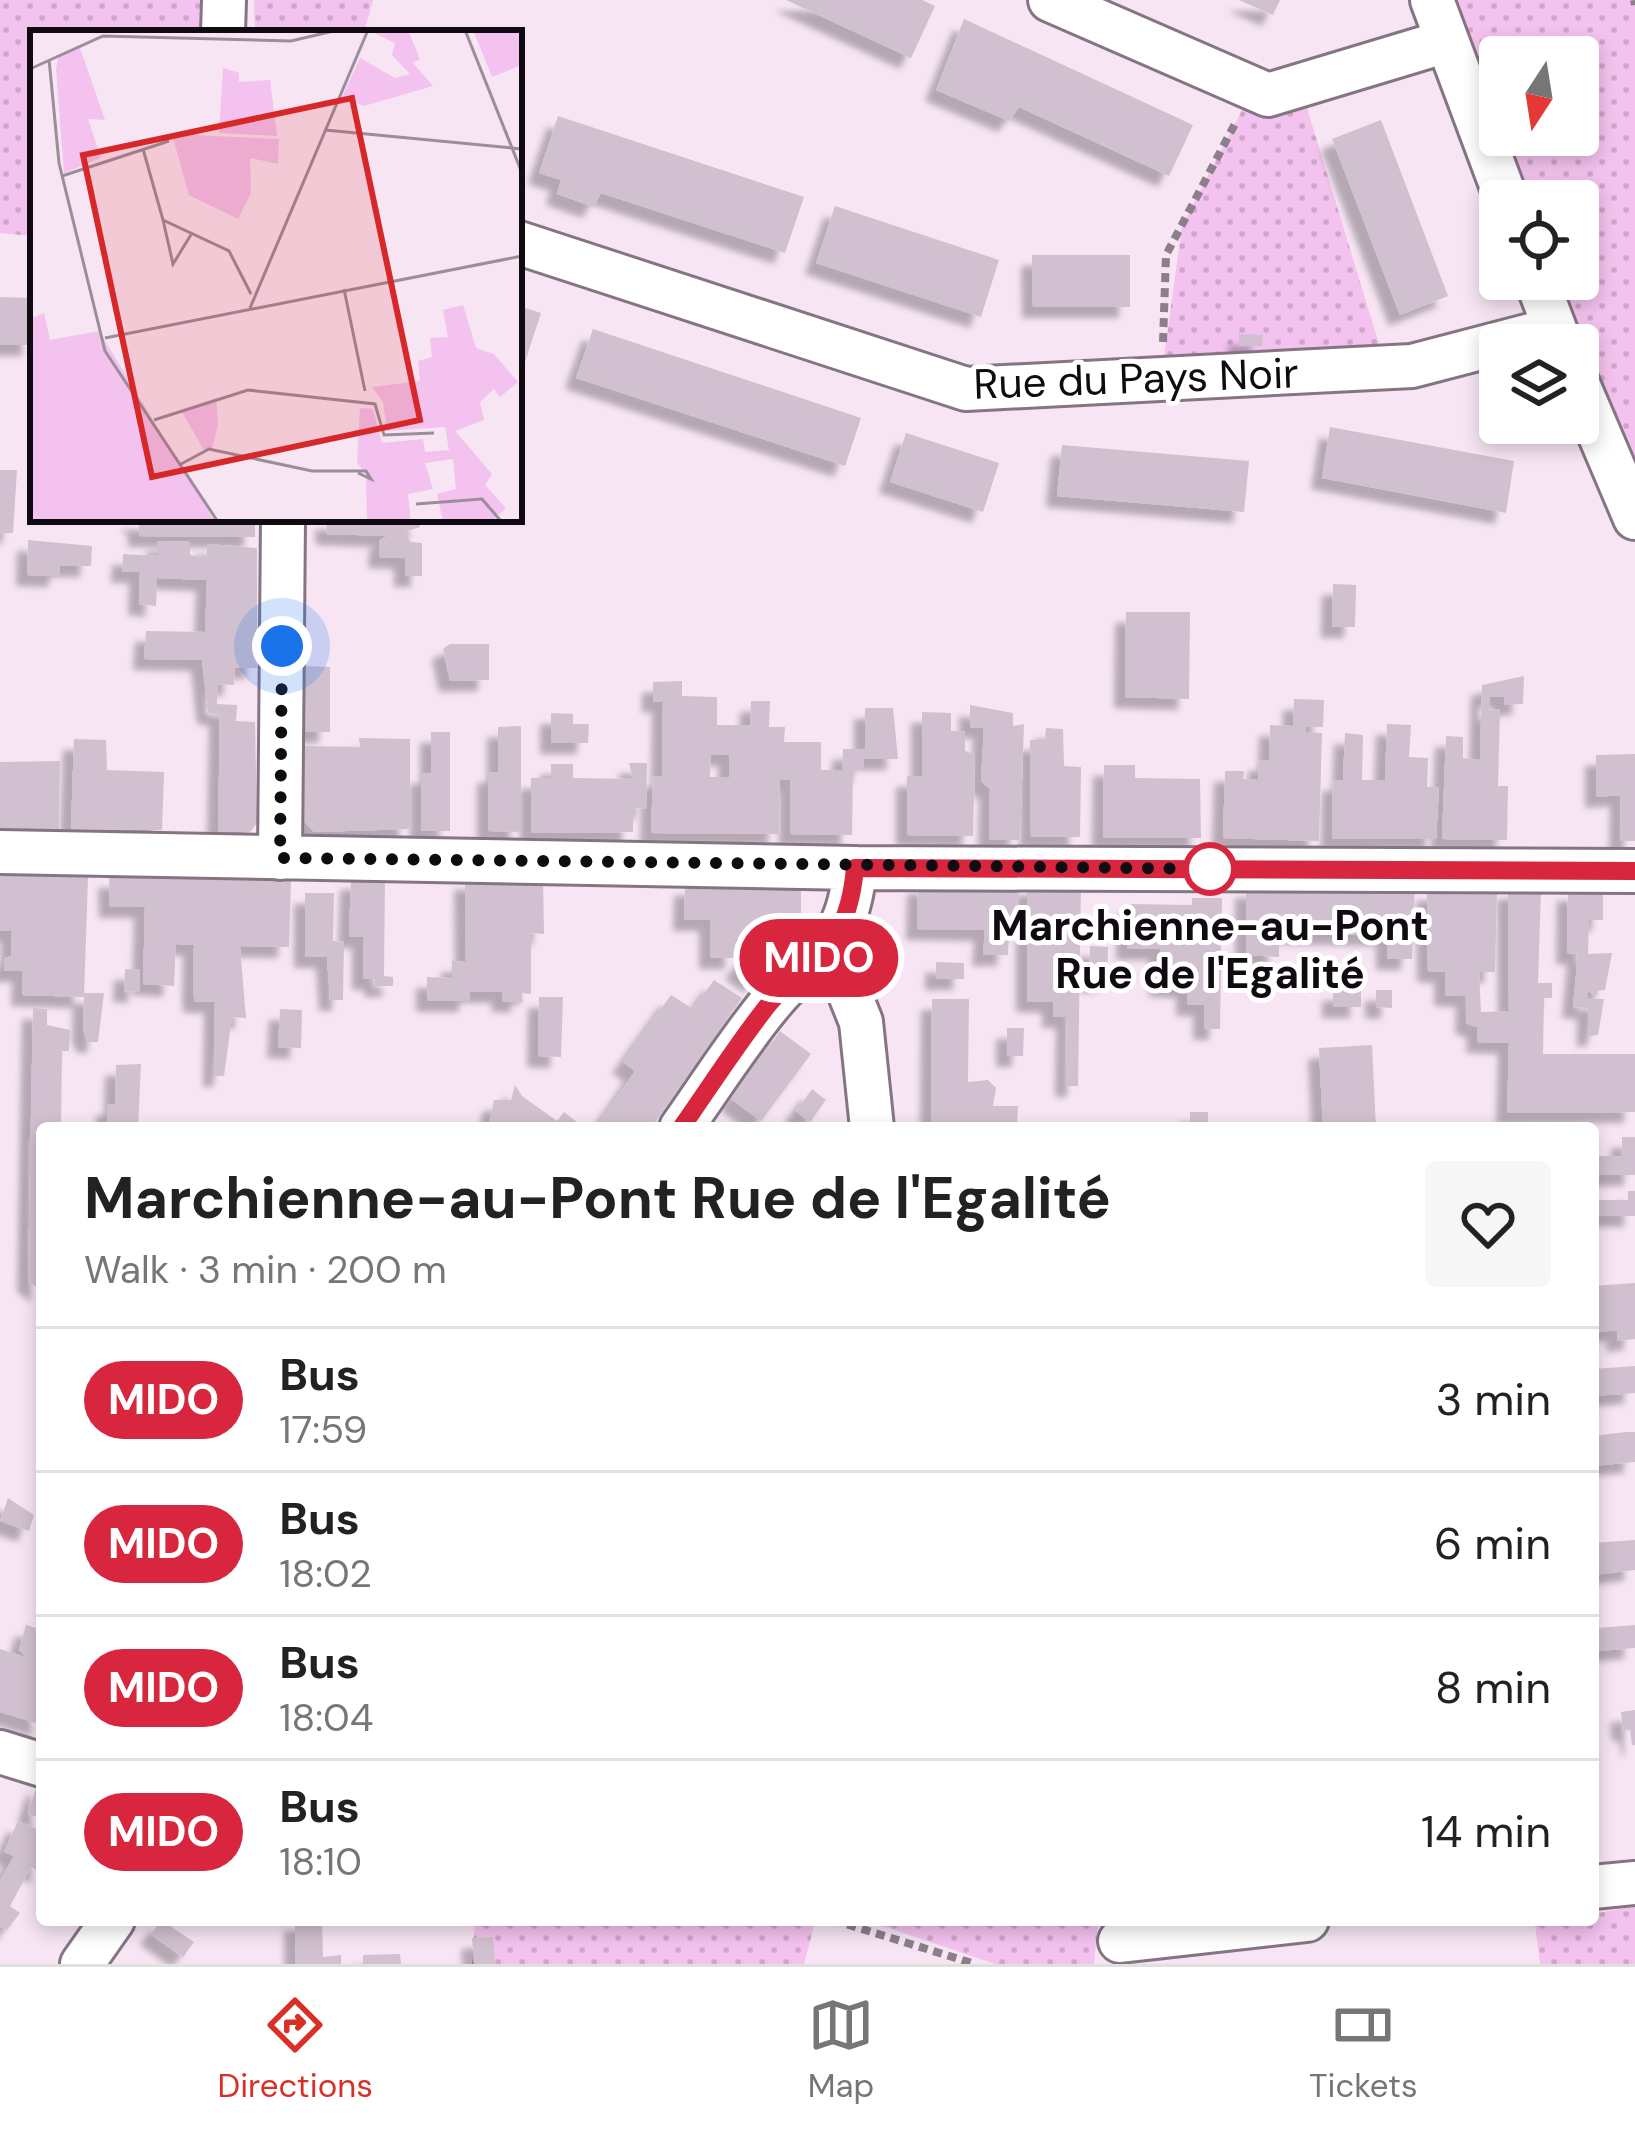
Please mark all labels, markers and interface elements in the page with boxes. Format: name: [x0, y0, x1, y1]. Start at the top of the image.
inset map: [30, 30, 522, 522]
north arrow: [1479, 36, 1599, 156]
map controls: [1479, 36, 1599, 444]
button: locate: [1479, 180, 1599, 300]
button: layers: [1479, 324, 1599, 444]
street label: Rue du Pays Noir: [973, 345, 1299, 412]
your location: [252, 616, 312, 676]
marker: Marchienne-au-Pont Rue de l'Egalité: [1185, 844, 1235, 894]
place label: Marchienne-au-Pont Rue de l'Egalité: [991, 898, 1429, 1001]
line badge: MIDO: [735, 919, 903, 997]
text: MIDO: [763, 930, 875, 985]
text: Marchienne-au-Pont Rue de l'Egalité: [84, 1161, 1111, 1236]
button: heart: [1425, 1161, 1551, 1287]
text: Walk · 3 min · 200 m: [84, 1244, 447, 1295]
text: Bus: [279, 1345, 360, 1404]
text: 3 min: [1436, 1370, 1551, 1429]
text: MIDO: [108, 1372, 219, 1427]
text: 17:59: [279, 1404, 367, 1455]
text: Bus: [279, 1489, 360, 1548]
text: 6 min: [1434, 1514, 1551, 1573]
text: MIDO: [108, 1516, 219, 1571]
text: 18:02: [279, 1548, 372, 1599]
text: Bus: [279, 1633, 360, 1692]
text: 8 min: [1435, 1658, 1551, 1717]
text: MIDO: [108, 1660, 219, 1715]
text: 18:04: [279, 1692, 373, 1743]
text: Bus: [279, 1777, 360, 1836]
text: 14 min: [1421, 1802, 1551, 1861]
text: MIDO: [108, 1804, 219, 1859]
text: 18:10: [279, 1836, 362, 1887]
tab: Directions: [217, 1992, 373, 2107]
tab: Map: [808, 1992, 874, 2107]
tab: Tickets: [1309, 1992, 1418, 2107]

